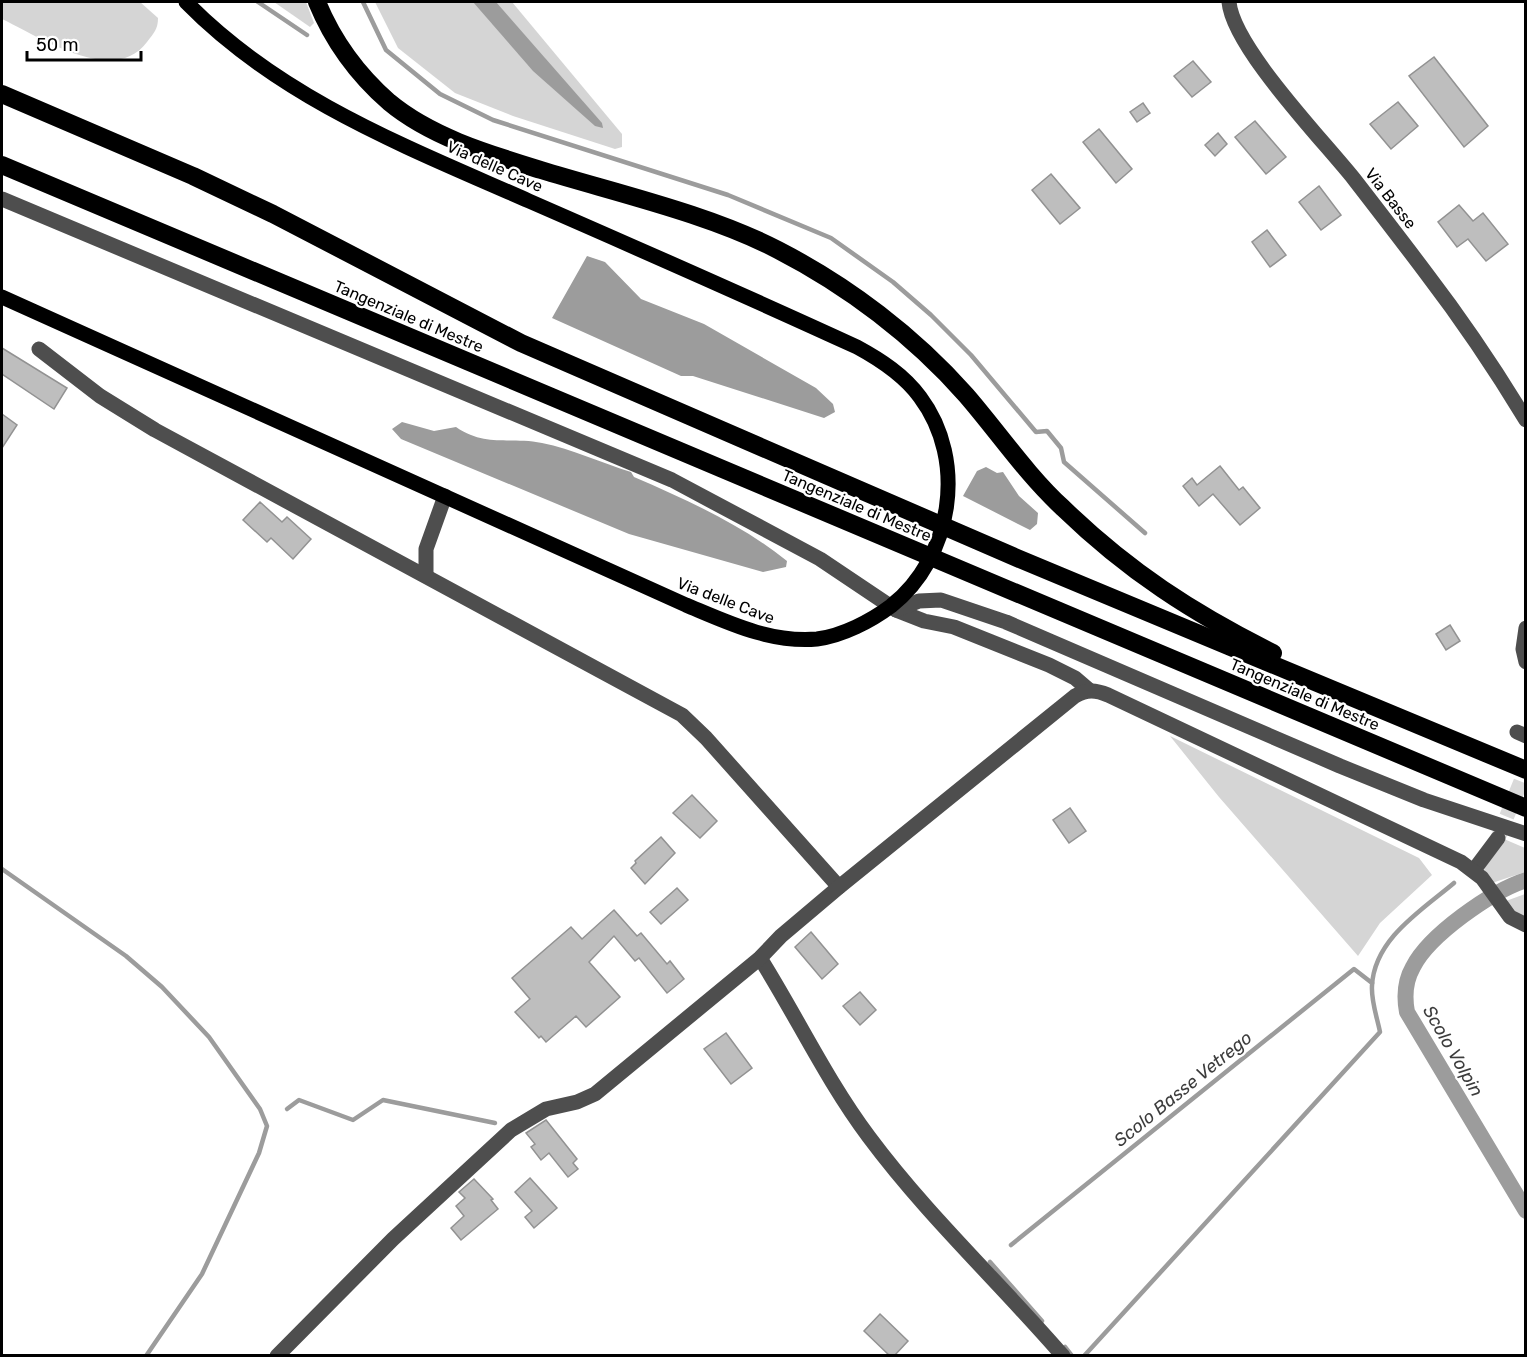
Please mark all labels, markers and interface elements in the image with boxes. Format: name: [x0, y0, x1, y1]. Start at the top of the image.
scale bar: [27, 24, 141, 62]
text: 50 m: [36, 34, 79, 56]
street label: Via delle Cave: [444, 137, 546, 196]
street label: Via Basse: [1361, 164, 1420, 232]
street label: Tangenziale di Mestre: [331, 276, 486, 357]
street label: Tangenziale di Mestre: [779, 465, 934, 546]
street label: Via delle Cave: [674, 573, 777, 628]
street label: Tangenziale di Mestre: [1227, 654, 1382, 735]
water label: Scolo Volpin: [1418, 1002, 1488, 1100]
water label: Scolo Basse Vetrego: [1110, 1027, 1256, 1151]

